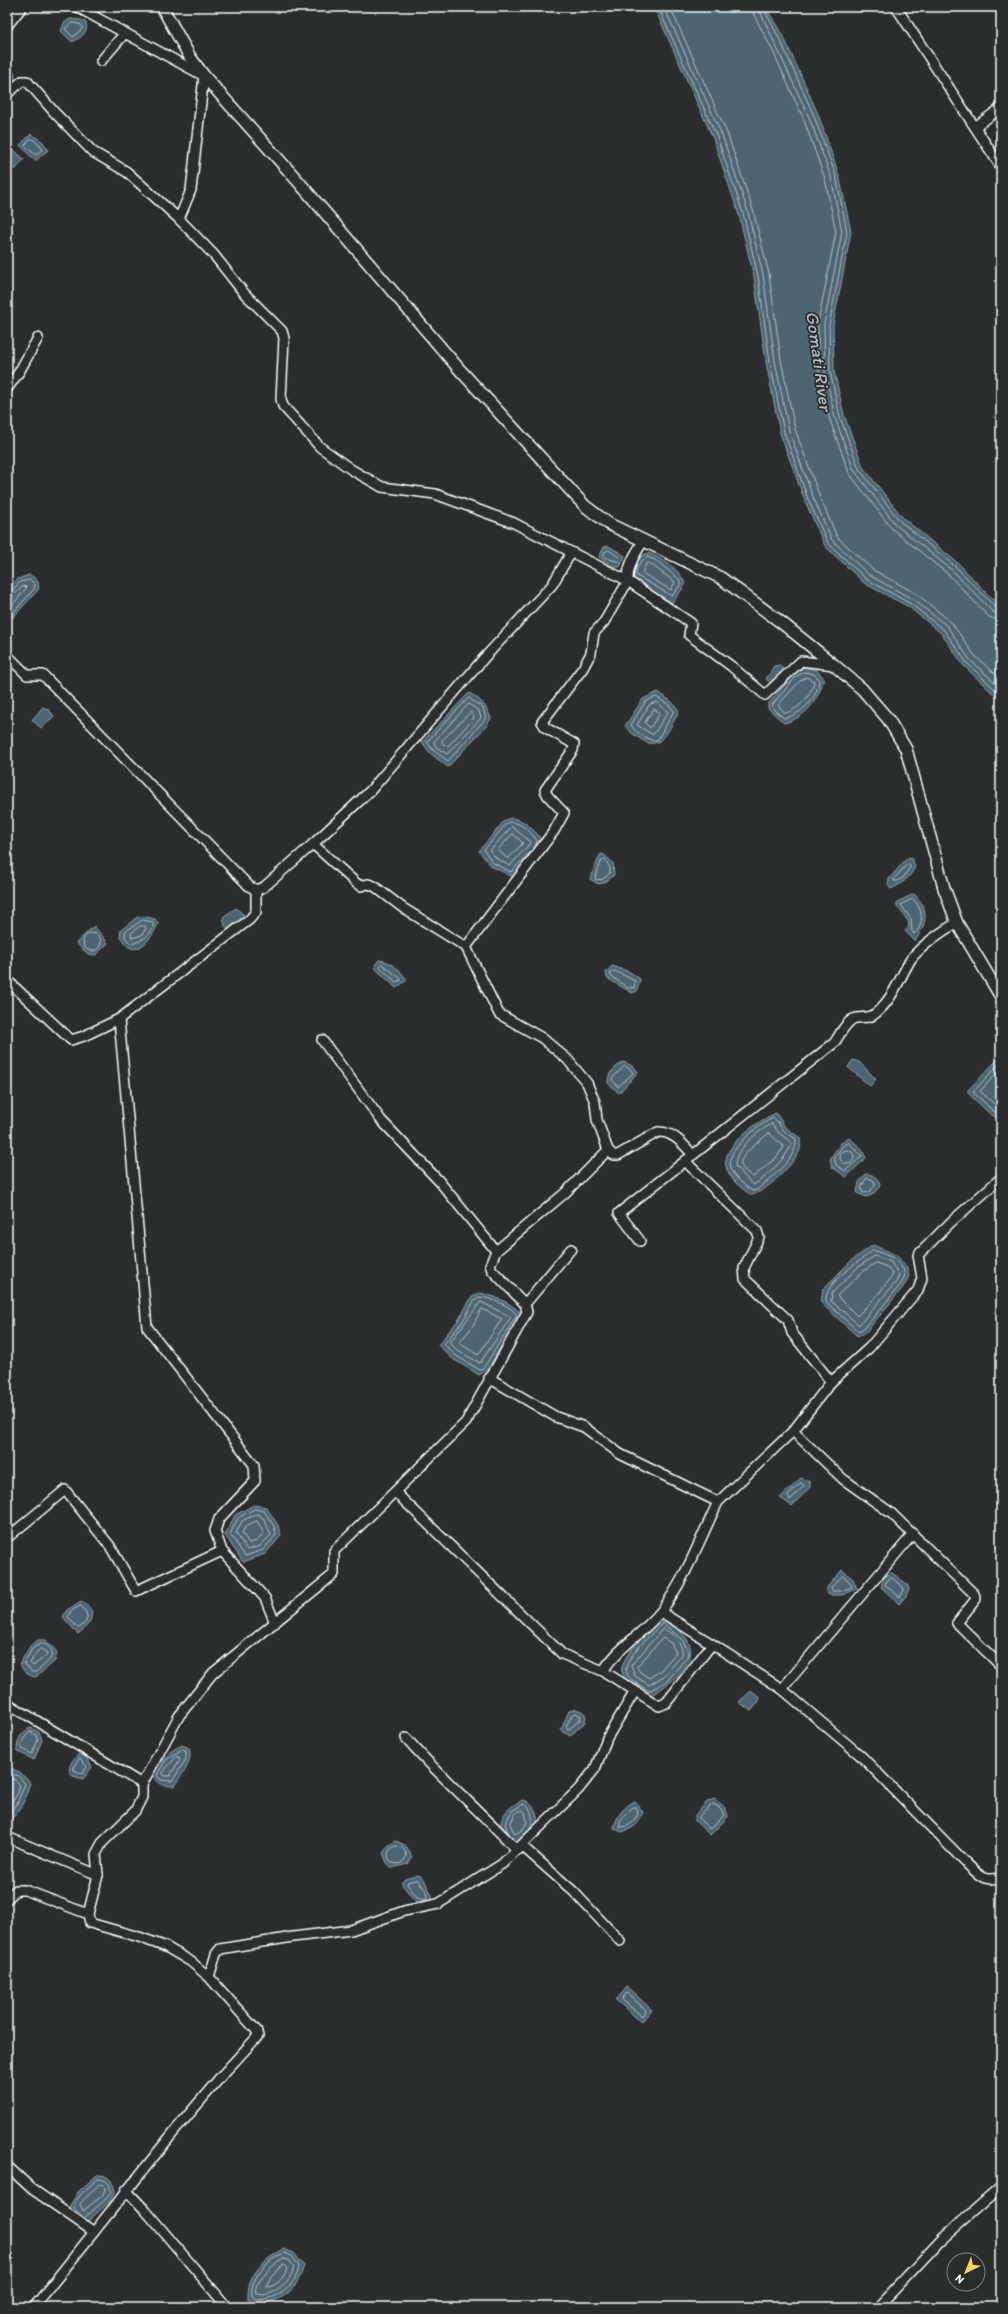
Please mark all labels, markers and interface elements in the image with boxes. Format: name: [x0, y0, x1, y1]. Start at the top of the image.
water label: Gomati River: [801, 310, 837, 414]
north arrow: [946, 2252, 986, 2292]
text: N: [952, 2272, 967, 2286]

